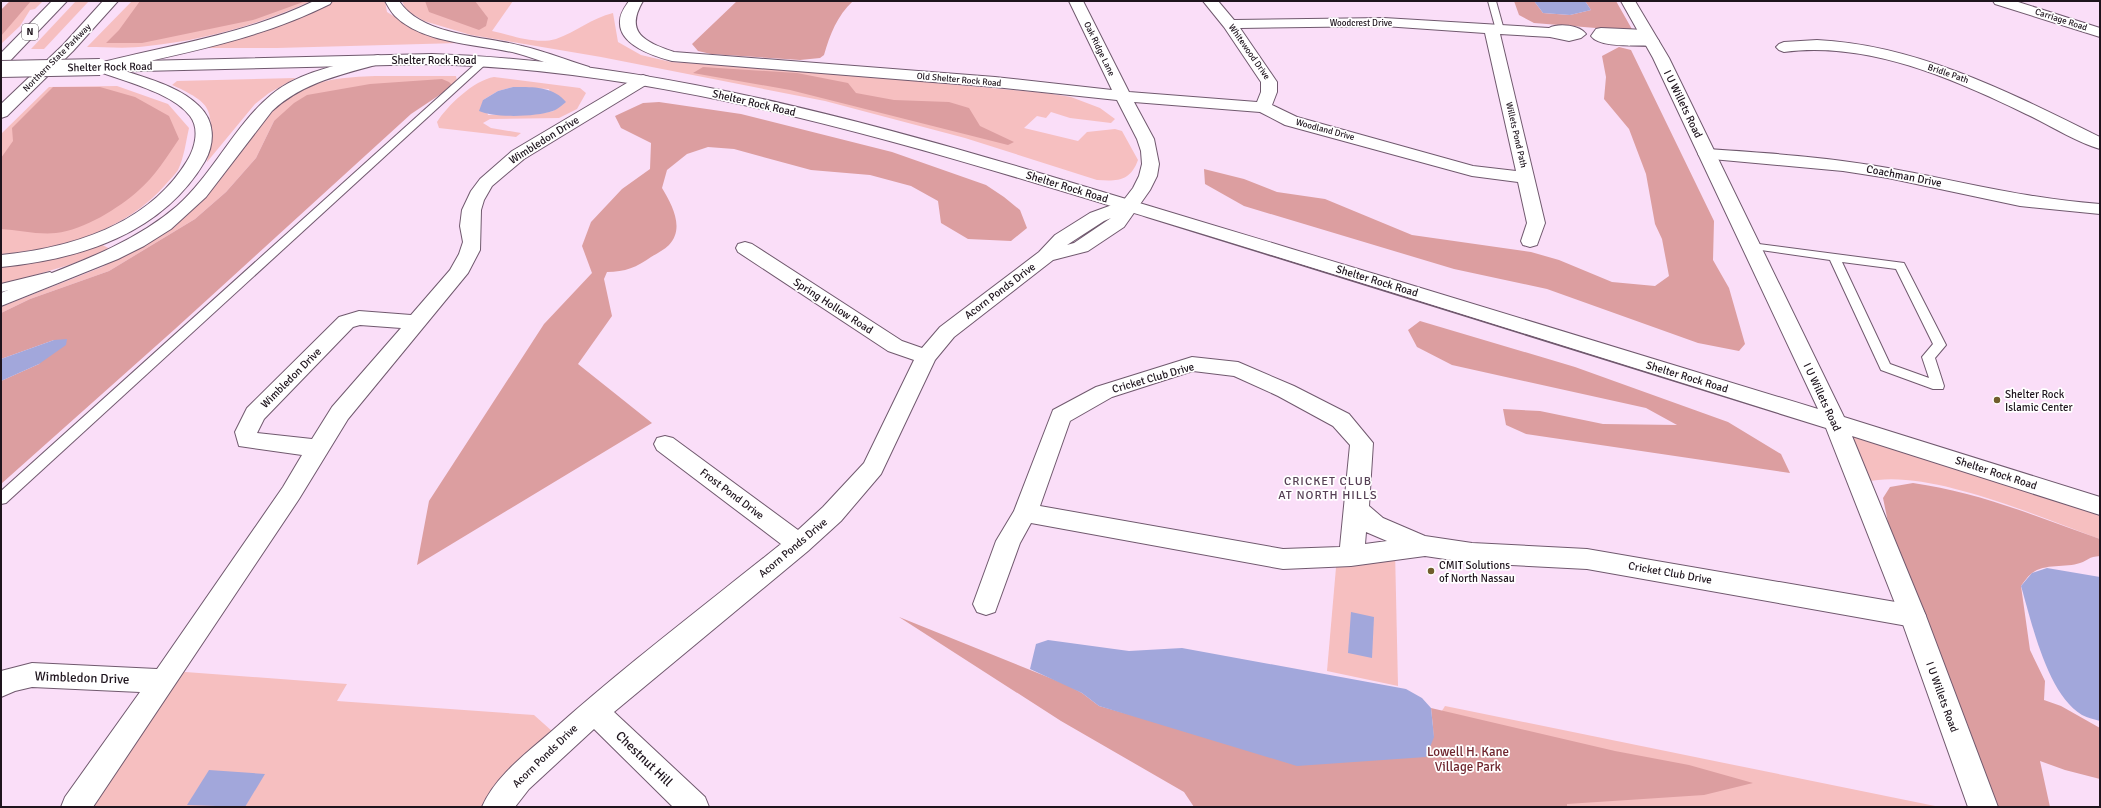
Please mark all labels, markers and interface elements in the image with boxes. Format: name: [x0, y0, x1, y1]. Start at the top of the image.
street label: Carriage Road: [2034, 6, 2089, 34]
street label: Woodcrest Drive: [1330, 18, 1393, 29]
street label: Oak Ridge Lane: [1081, 20, 1117, 79]
street label: Northern State Parkway: [21, 21, 94, 94]
street label: Whitewood Drive: [1226, 22, 1272, 82]
road number: N: [22, 24, 38, 40]
street label: Shelter Rock Road: [391, 54, 477, 67]
street label: Shelter Rock Road: [67, 60, 153, 74]
street label: Bridle Path: [1926, 62, 1970, 86]
street label: I U Willets Road: [1661, 68, 1705, 140]
street label: Old Shelter Rock Road: [916, 71, 1002, 89]
street label: Shelter Rock Road: [711, 87, 797, 119]
street label: Willets Pond Path: [1503, 101, 1529, 169]
street label: Wimbledon Drive: [507, 113, 581, 167]
street label: Woodland Drive: [1294, 117, 1356, 143]
street label: Coachman Drive: [1865, 162, 1943, 190]
street label: Shelter Rock Road: [1024, 168, 1110, 206]
street label: Acorn Ponds Drive: [962, 260, 1038, 322]
street label: Shelter Rock Road: [1334, 262, 1420, 300]
street label: Spring Hollow Road: [791, 275, 875, 337]
street label: Wimbledon Drive: [258, 345, 324, 411]
street label: Shelter Rock Road: [1644, 358, 1730, 396]
street label: Cricket Club Drive: [1110, 360, 1196, 396]
street label: I U Willets Road: [1800, 361, 1844, 433]
place label: Shelter Rock Islamic Center: [2005, 388, 2073, 414]
marker: Shelter Rock Islamic Center: [1992, 395, 2002, 405]
street label: Shelter Rock Road: [1953, 454, 2039, 492]
street label: Frost Pond Drive: [697, 466, 767, 522]
district label: CRICKET CLUB AT NORTH HILLS: [1278, 474, 1378, 503]
street label: Acorn Ponds Drive: [756, 516, 830, 580]
place label: CMIT Solutions of North Nassau: [1439, 559, 1515, 585]
street label: Cricket Club Drive: [1627, 559, 1713, 587]
marker: CMIT Solutions of North Nassau: [1426, 566, 1436, 576]
street label: I U Willets Road: [1923, 660, 1961, 734]
street label: Wimbledon Drive: [34, 668, 130, 688]
street label: Acorn Ponds Drive: [510, 722, 580, 790]
street label: Chestnut Hill: [612, 728, 676, 790]
park label: Lowell H. Kane Village Park: [1427, 744, 1509, 775]

